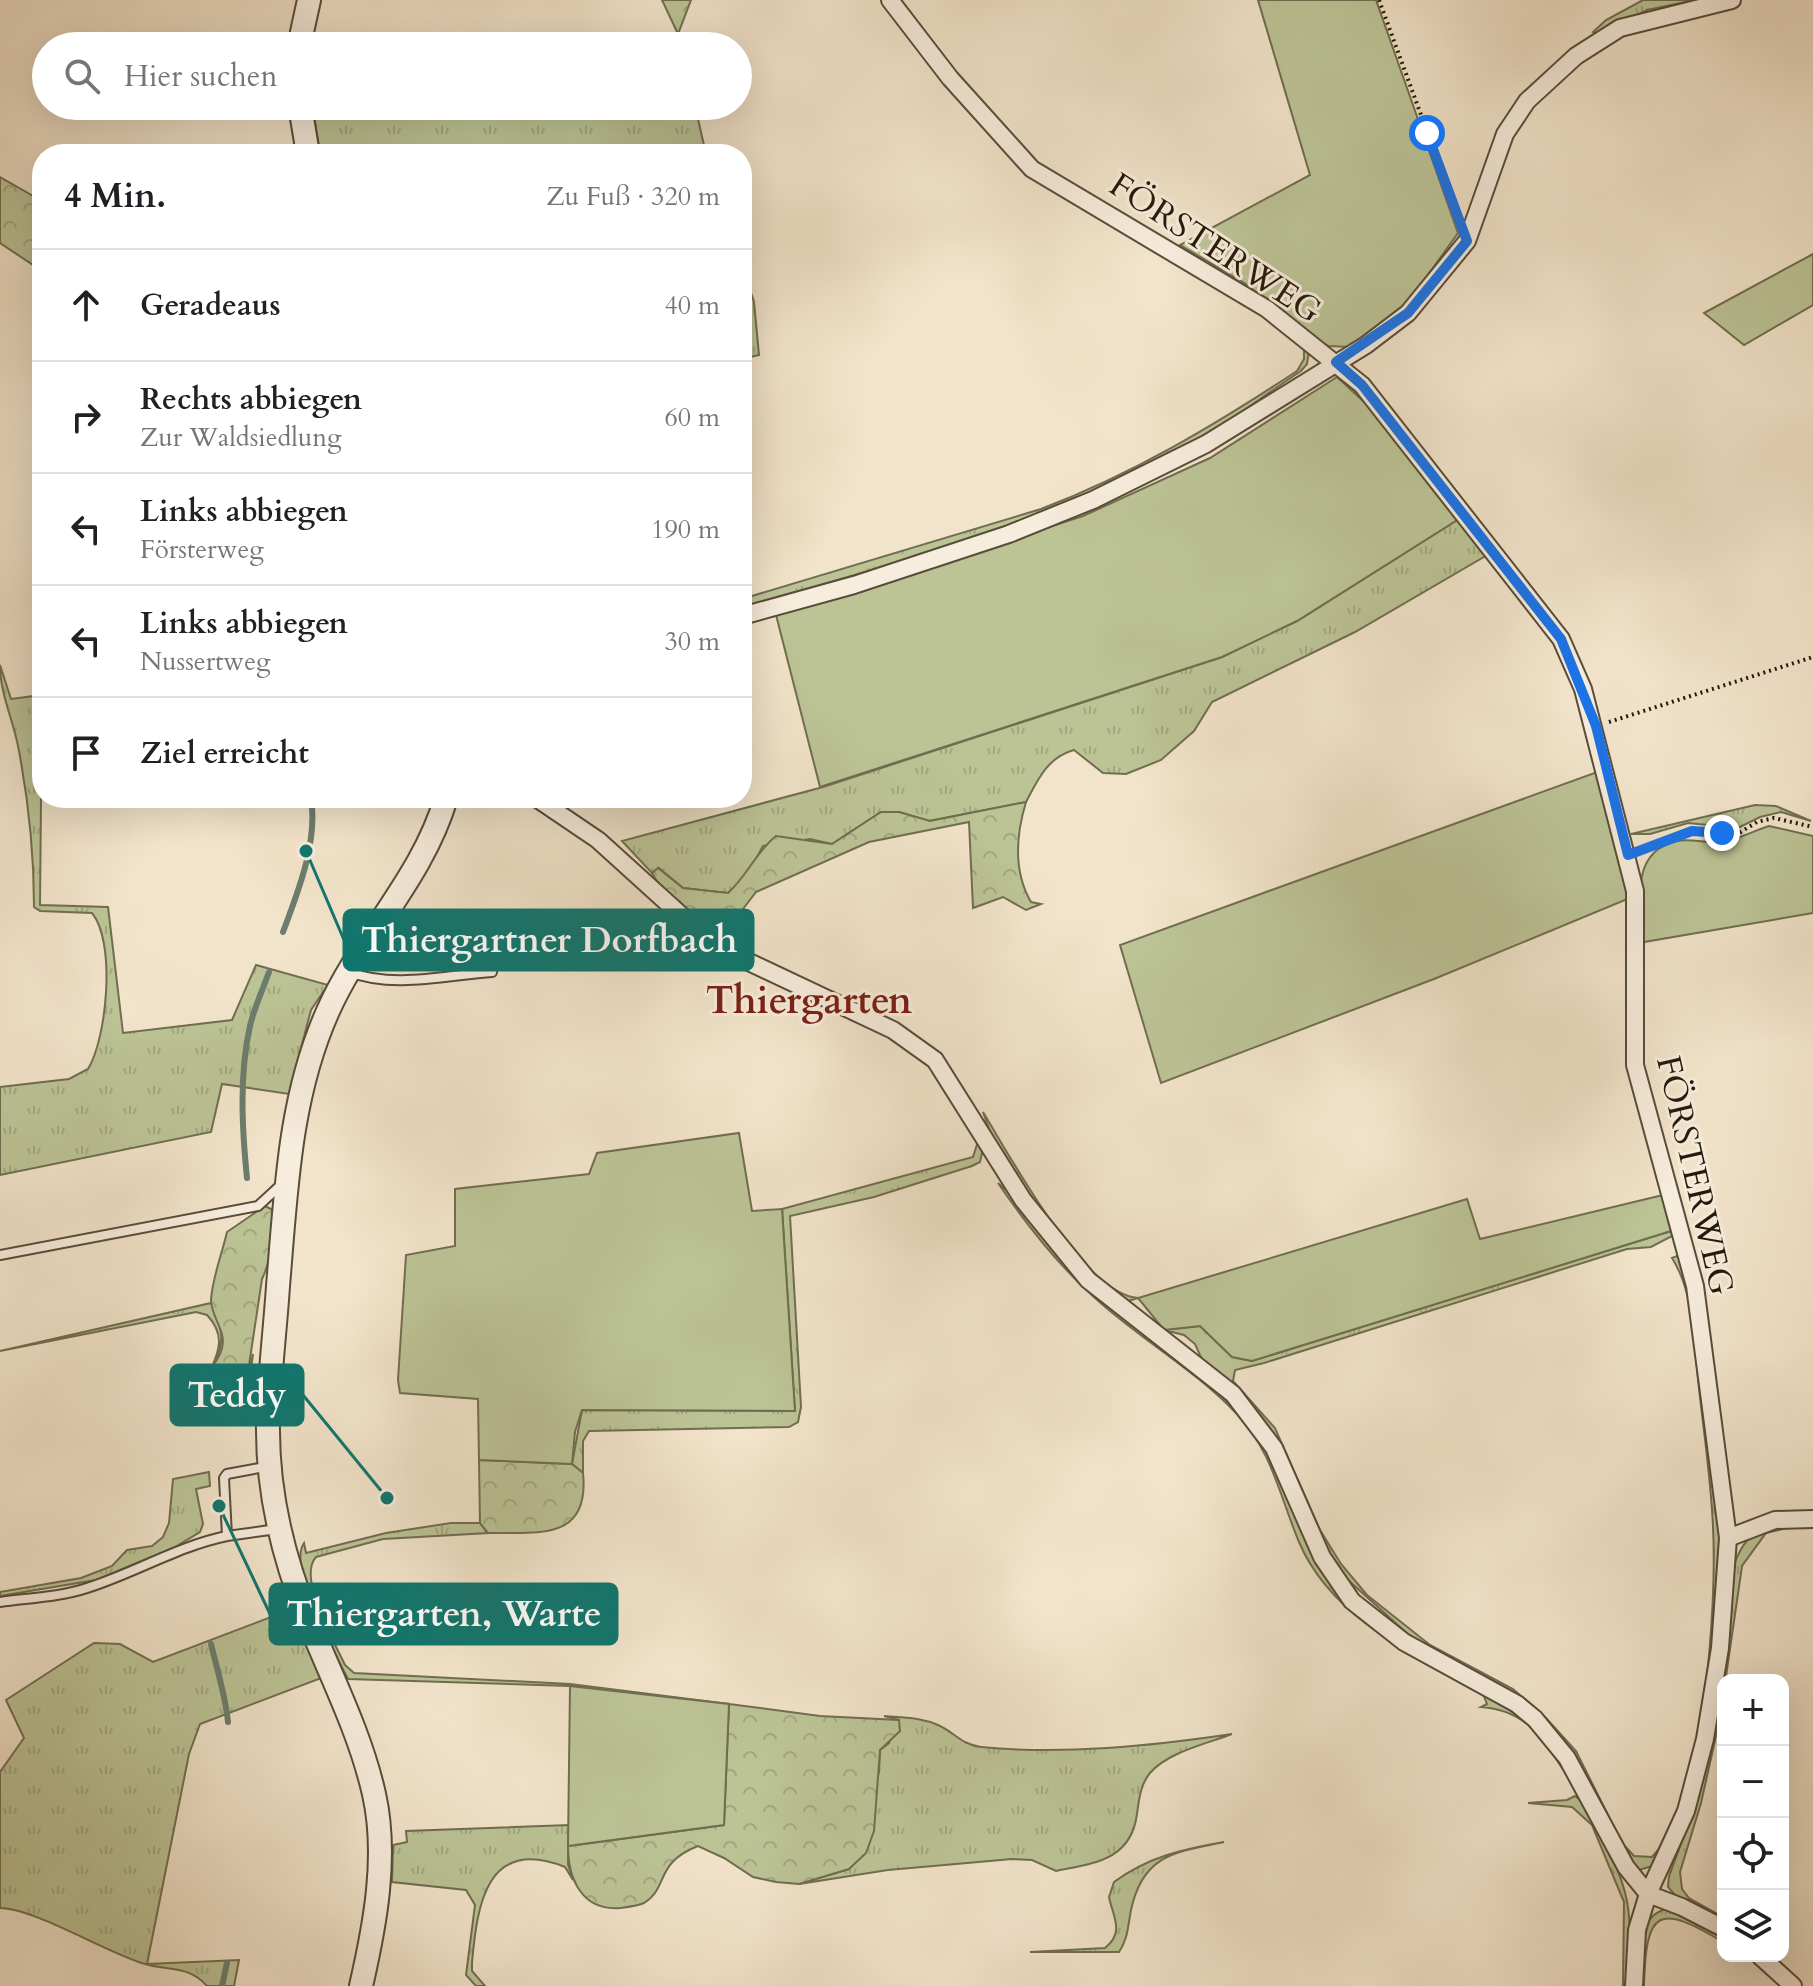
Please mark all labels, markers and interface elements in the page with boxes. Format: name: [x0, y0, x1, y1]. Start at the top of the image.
search box: [32, 32, 752, 120]
icon: search: [60, 54, 104, 98]
text: Hier suchen: [124, 56, 277, 97]
route start: [1409, 115, 1445, 151]
street label: FÖRSTERWEG: [1100, 162, 1330, 334]
text: 4 Min.: [64, 173, 166, 219]
text: Zu Fuß · 320 m: [546, 179, 720, 214]
icon: ahead: [64, 283, 108, 327]
text: Geradeaus: [140, 285, 281, 326]
text: 40 m: [664, 288, 720, 323]
text: Rechts abbiegen: [140, 379, 362, 420]
icon: right: [64, 395, 108, 439]
text: 60 m: [664, 400, 720, 435]
text: Zur Waldsiedlung: [140, 420, 342, 455]
text: Links abbiegen: [140, 491, 348, 532]
icon: left: [64, 507, 108, 551]
text: 190 m: [651, 512, 720, 547]
text: Försterweg: [140, 532, 264, 567]
text: Links abbiegen: [140, 603, 348, 644]
icon: left: [64, 619, 108, 663]
text: 30 m: [664, 624, 720, 659]
text: Nussertweg: [140, 644, 271, 679]
icon: arrive: [64, 731, 108, 775]
text: Ziel erreicht: [140, 733, 309, 774]
route end: [1704, 815, 1740, 851]
callout: Thiergartner Dorfbach: [344, 910, 753, 970]
text: Thiergartner Dorfbach: [361, 916, 737, 965]
district label: Thiergarten: [706, 975, 913, 1027]
street label: FÖRSTERWEG: [1645, 1051, 1745, 1299]
callout: Teddy: [171, 1365, 303, 1425]
text: Teddy: [187, 1371, 287, 1420]
callout: Thiergarten, Warte: [270, 1584, 617, 1644]
text: Thiergarten, Warte: [286, 1590, 602, 1639]
map controls: [1717, 1674, 1789, 1962]
button: +: [1717, 1674, 1789, 1746]
button: −: [1717, 1746, 1789, 1818]
button: locate: [1717, 1818, 1789, 1890]
button: layers: [1717, 1890, 1789, 1962]

